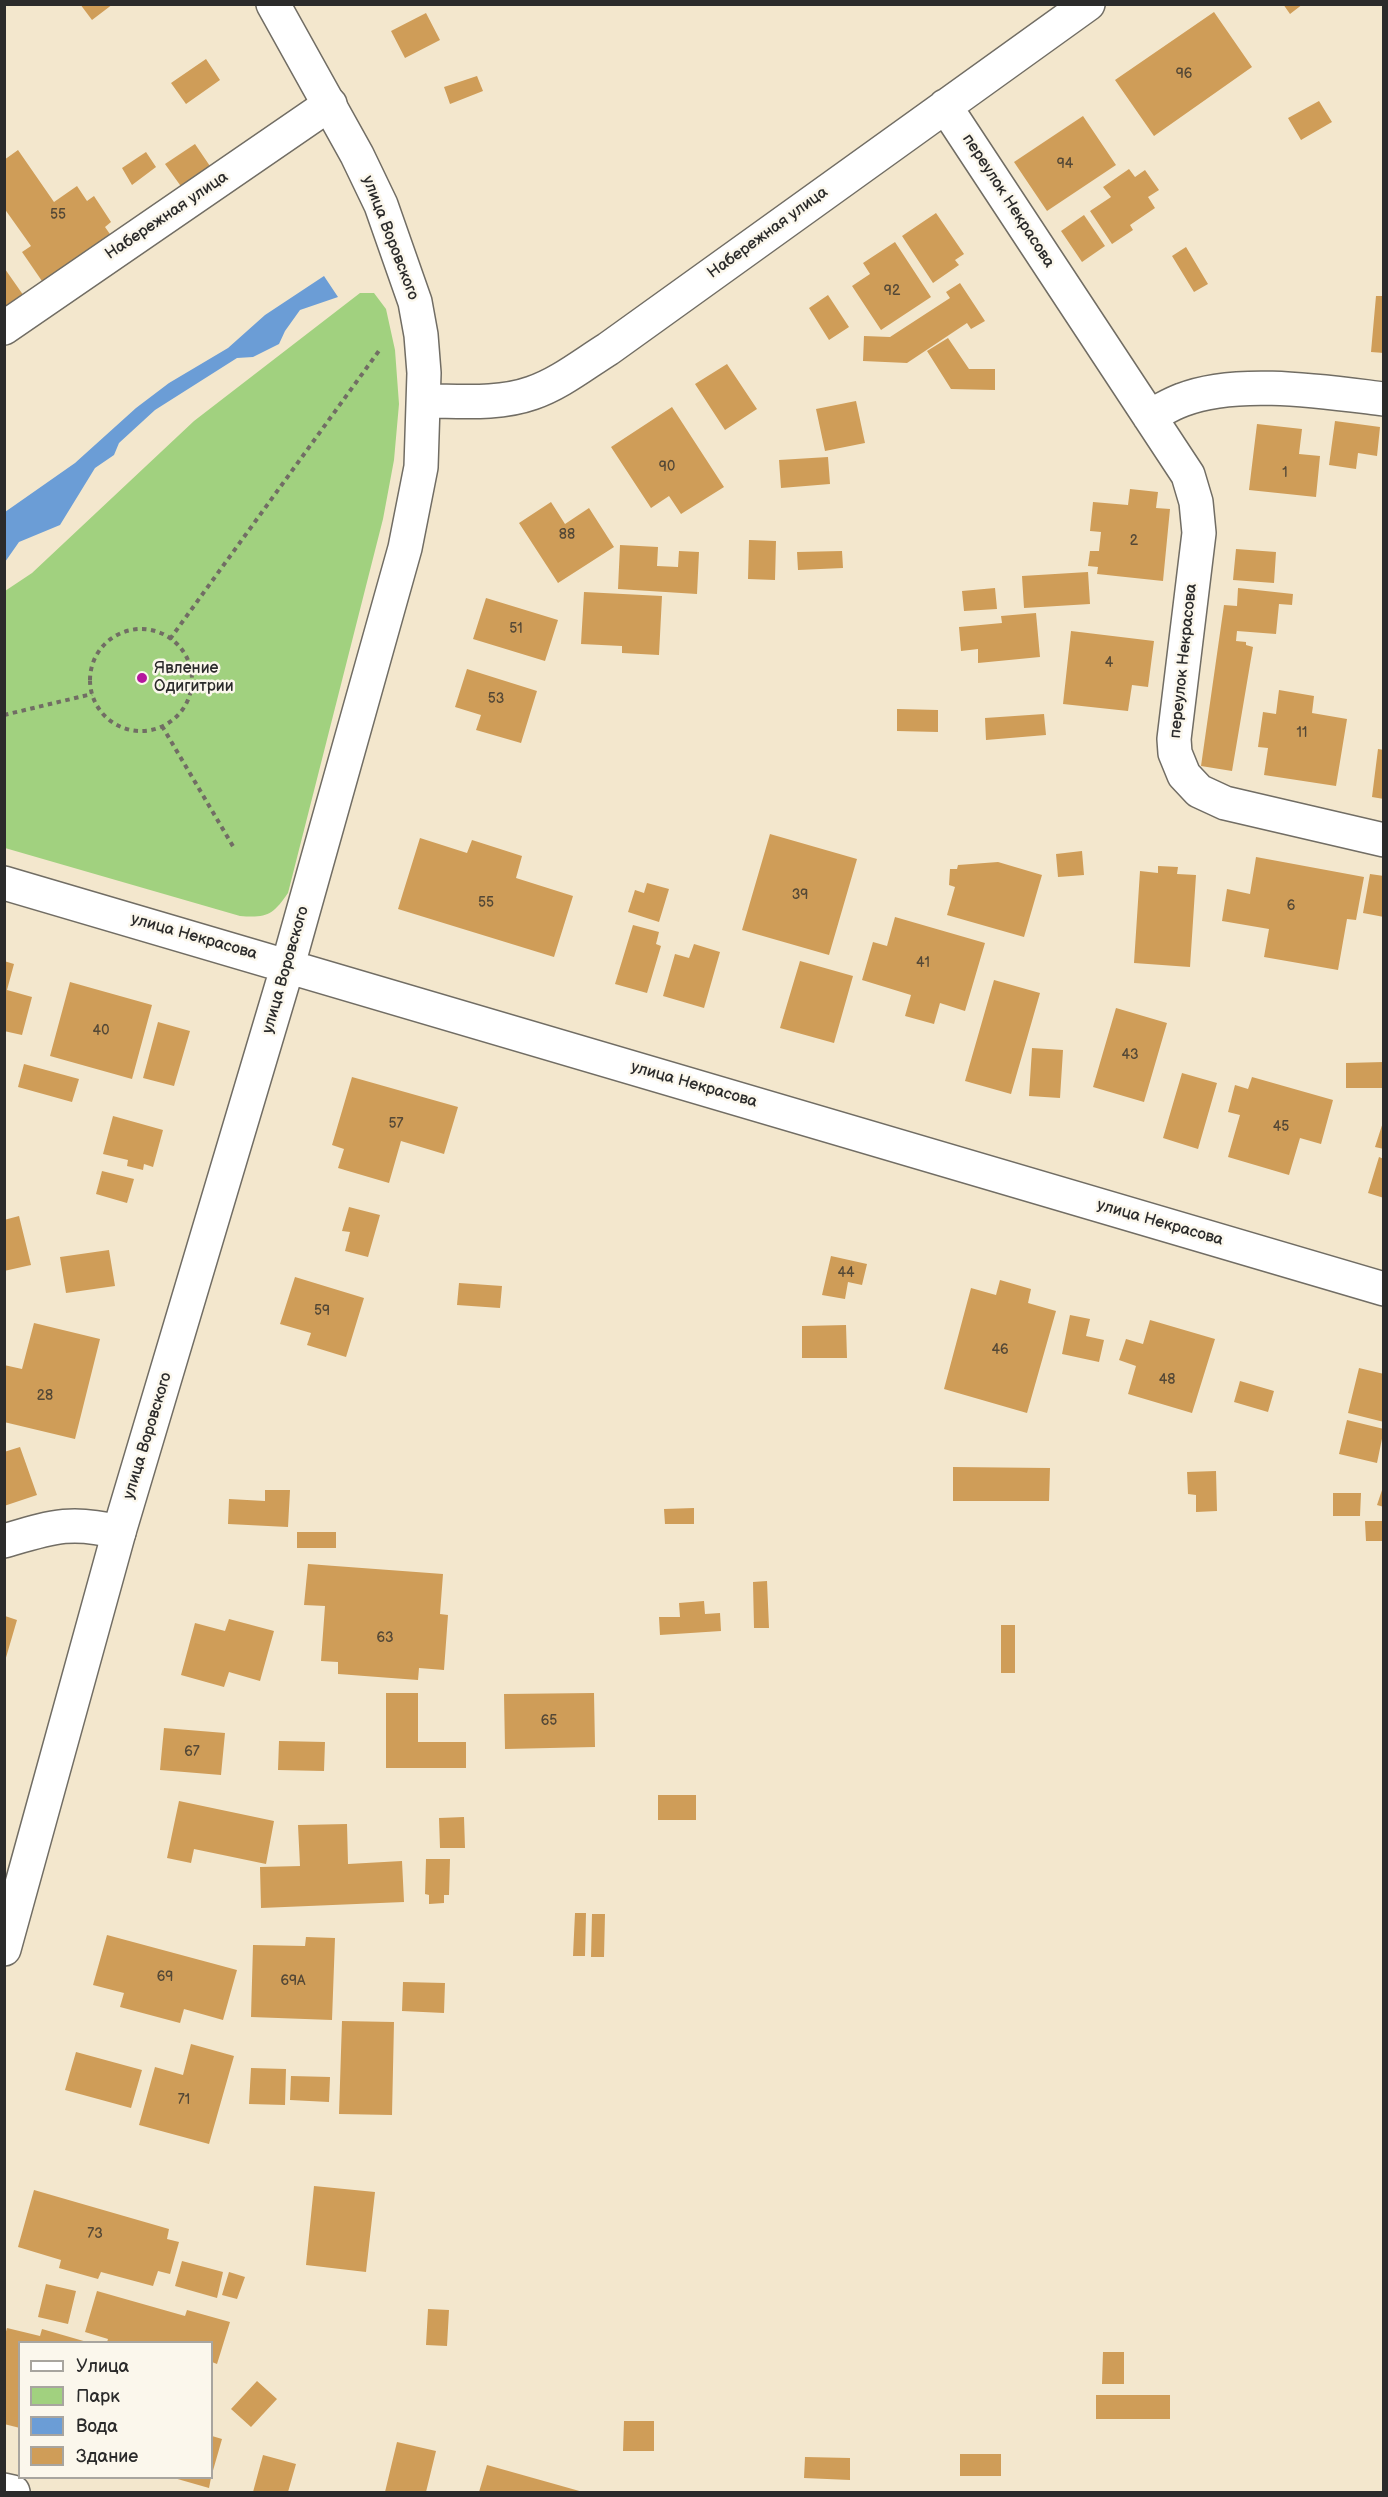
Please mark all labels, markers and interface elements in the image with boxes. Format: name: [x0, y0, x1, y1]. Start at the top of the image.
house number: 96: [1176, 66, 1192, 82]
street label: переулок Некрасова: [958, 131, 1058, 271]
house number: 94: [1057, 156, 1073, 172]
street label: Набережная улица: [102, 168, 232, 264]
street label: улица Воровского: [357, 173, 423, 303]
street label: Набережная улица: [704, 183, 832, 283]
house number: 55: [50, 207, 66, 223]
house number: 92: [884, 283, 900, 299]
house number: 90: [659, 459, 675, 475]
house number: 1: [1282, 465, 1288, 481]
house number: 88: [559, 527, 575, 543]
house number: 2: [1130, 533, 1138, 549]
street label: переулок Некрасова: [1166, 583, 1202, 739]
house number: 51: [509, 621, 523, 637]
house number: 4: [1105, 655, 1113, 671]
place label: Явление Одигитрии: [154, 659, 234, 697]
marker: Явление Одигитрии: [135, 671, 149, 685]
house number: 53: [488, 691, 504, 707]
house number: 11: [1297, 725, 1307, 741]
house number: 39: [792, 887, 808, 903]
house number: 55: [478, 895, 494, 911]
house number: 6: [1287, 898, 1295, 914]
street label: улица Воровского: [259, 904, 313, 1036]
street label: улица Некрасова: [129, 910, 259, 964]
house number: 41: [916, 955, 930, 971]
house number: 40: [93, 1023, 109, 1039]
house number: 43: [1121, 1047, 1139, 1063]
street label: улица Некрасова: [629, 1058, 759, 1112]
house number: 57: [389, 1116, 403, 1132]
house number: 45: [1273, 1119, 1289, 1135]
street label: улица Некрасова: [1095, 1196, 1225, 1250]
house number: 44: [837, 1265, 855, 1281]
house number: 59: [314, 1303, 330, 1319]
house number: 46: [991, 1342, 1009, 1358]
street label: улица Воровского: [120, 1370, 176, 1502]
house number: 48: [1159, 1372, 1175, 1388]
house number: 28: [37, 1388, 53, 1404]
house number: 63: [376, 1630, 394, 1646]
house number: 65: [541, 1713, 557, 1729]
house number: 67: [184, 1744, 200, 1760]
house number: 69: [157, 1969, 173, 1985]
house number: 69А: [280, 1973, 306, 1989]
house number: 71: [178, 2092, 190, 2108]
house number: 73: [87, 2226, 103, 2242]
legend: [18, 2341, 213, 2479]
text: Улица: [76, 2356, 129, 2377]
text: Парк: [76, 2386, 120, 2407]
text: Вода: [76, 2416, 118, 2437]
text: Здание: [76, 2446, 138, 2467]

